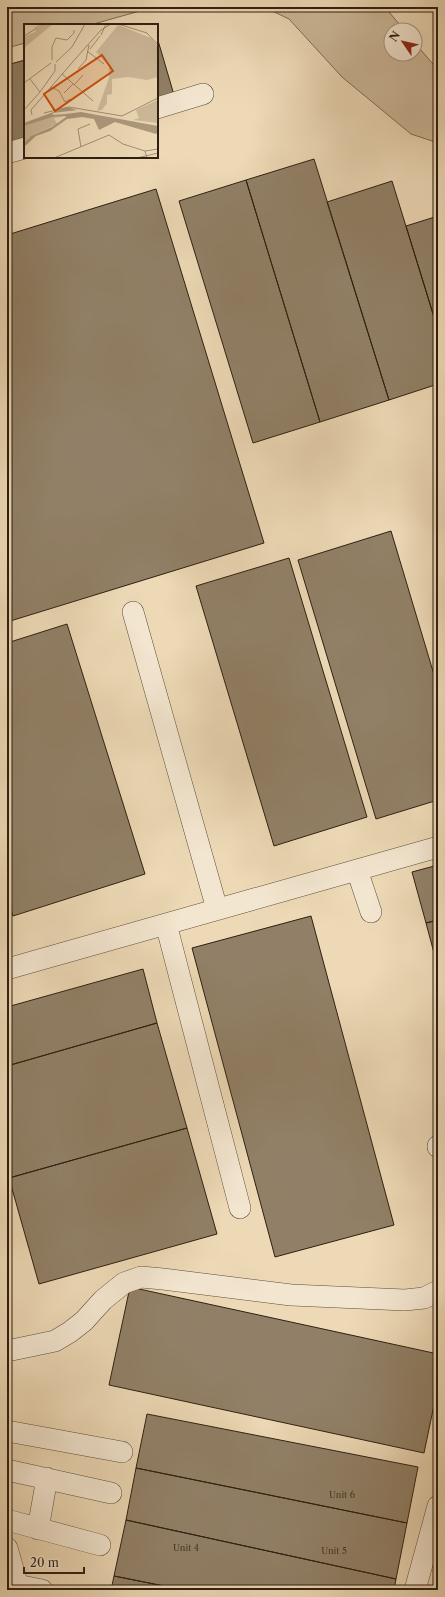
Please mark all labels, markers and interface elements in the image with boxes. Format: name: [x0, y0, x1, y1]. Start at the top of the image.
north arrow: [383, 22, 423, 62]
inset map: [24, 24, 158, 158]
text: N: [386, 28, 403, 44]
house number: Unit 6: [329, 1489, 355, 1500]
house number: Unit 4: [173, 1542, 199, 1553]
house number: Unit 5: [321, 1545, 347, 1556]
scale bar: [24, 1549, 84, 1575]
text: 20 m: [30, 1555, 59, 1570]

